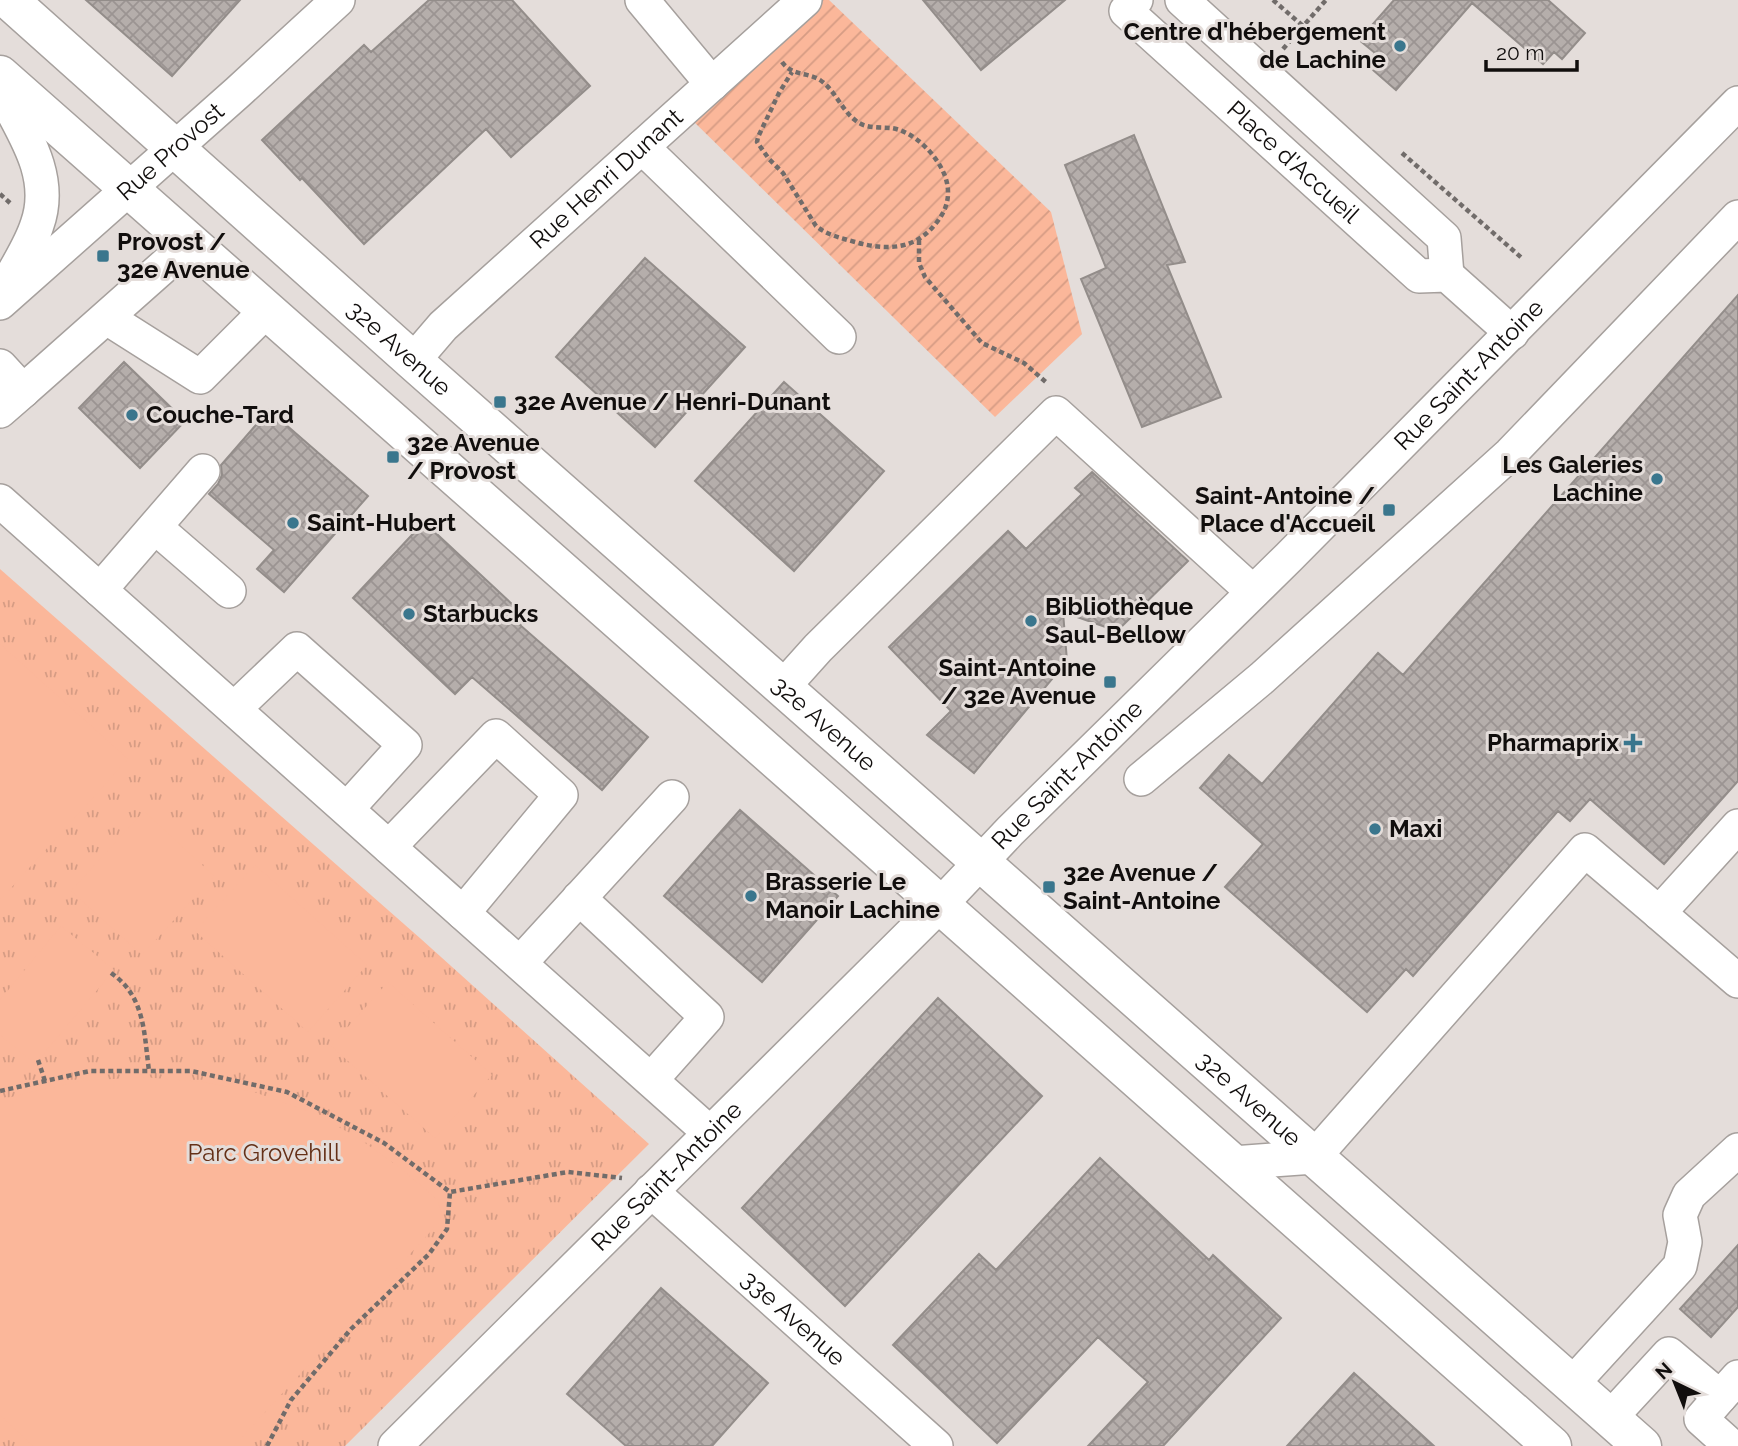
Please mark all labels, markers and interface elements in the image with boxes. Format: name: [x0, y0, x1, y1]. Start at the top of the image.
place label: Centre d'hébergement de Lachine: [1124, 17, 1386, 74]
scale bar: [1486, 28, 1577, 72]
marker: Centre d'hébergement de Lachine: [1392, 38, 1408, 54]
text: 20 m: [1496, 40, 1544, 65]
street label: Place d'Accueil: [1221, 94, 1366, 229]
street label: Rue Provost: [111, 96, 230, 206]
street label: Rue Henri Dunant: [524, 102, 689, 255]
place label: Provost / 32e Avenue: [117, 227, 250, 284]
marker: Provost / 32e Avenue: [95, 248, 111, 264]
street label: Rue Saint-Antoine: [1388, 293, 1550, 456]
street label: 32e Avenue: [342, 294, 457, 402]
place label: 32e Avenue / Henri-Dunant: [514, 387, 831, 416]
marker: 32e Avenue / Henri-Dunant: [492, 394, 508, 410]
place label: Couche-Tard: [146, 400, 294, 429]
marker: Couche-Tard: [124, 407, 140, 423]
place label: 32e Avenue / Provost: [407, 428, 540, 485]
marker: 32e Avenue / Provost: [385, 449, 401, 465]
place label: Les Galeries Lachine: [1502, 450, 1643, 507]
marker: Les Galeries Lachine: [1649, 471, 1665, 487]
place label: Saint-Antoine / Place d'Accueil: [1195, 481, 1375, 538]
marker: Saint-Antoine / Place d'Accueil: [1381, 502, 1397, 518]
place label: Saint-Hubert: [307, 508, 456, 537]
marker: Saint-Hubert: [285, 515, 301, 531]
place label: Bibliothèque Saul-Bellow: [1045, 592, 1193, 649]
place label: Starbucks: [423, 599, 539, 628]
marker: Starbucks: [401, 606, 417, 622]
marker: Bibliothèque Saul-Bellow: [1023, 613, 1039, 629]
place label: Saint-Antoine / 32e Avenue: [939, 653, 1096, 710]
street label: 32e Avenue: [766, 670, 882, 777]
marker: Saint-Antoine / 32e Avenue: [1102, 674, 1118, 690]
street label: Rue Saint-Antoine: [985, 694, 1149, 855]
place label: Pharmaprix: [1487, 728, 1619, 757]
marker: Pharmaprix: [1625, 735, 1641, 751]
place label: Maxi: [1389, 814, 1442, 843]
marker: Maxi: [1367, 821, 1383, 837]
place label: 32e Avenue / Saint-Antoine: [1063, 858, 1220, 915]
place label: Brasserie Le Manoir Lachine: [765, 867, 940, 924]
marker: 32e Avenue / Saint-Antoine: [1041, 879, 1057, 895]
marker: Brasserie Le Manoir Lachine: [743, 888, 759, 904]
street label: 32e Avenue: [1191, 1045, 1307, 1152]
street label: Rue Saint-Antoine: [585, 1095, 748, 1257]
park label: Parc Grovehill: [188, 1138, 341, 1167]
street label: 33e Avenue: [736, 1264, 852, 1372]
north arrow: [1640, 1348, 1710, 1418]
text: N: [1651, 1358, 1676, 1384]

